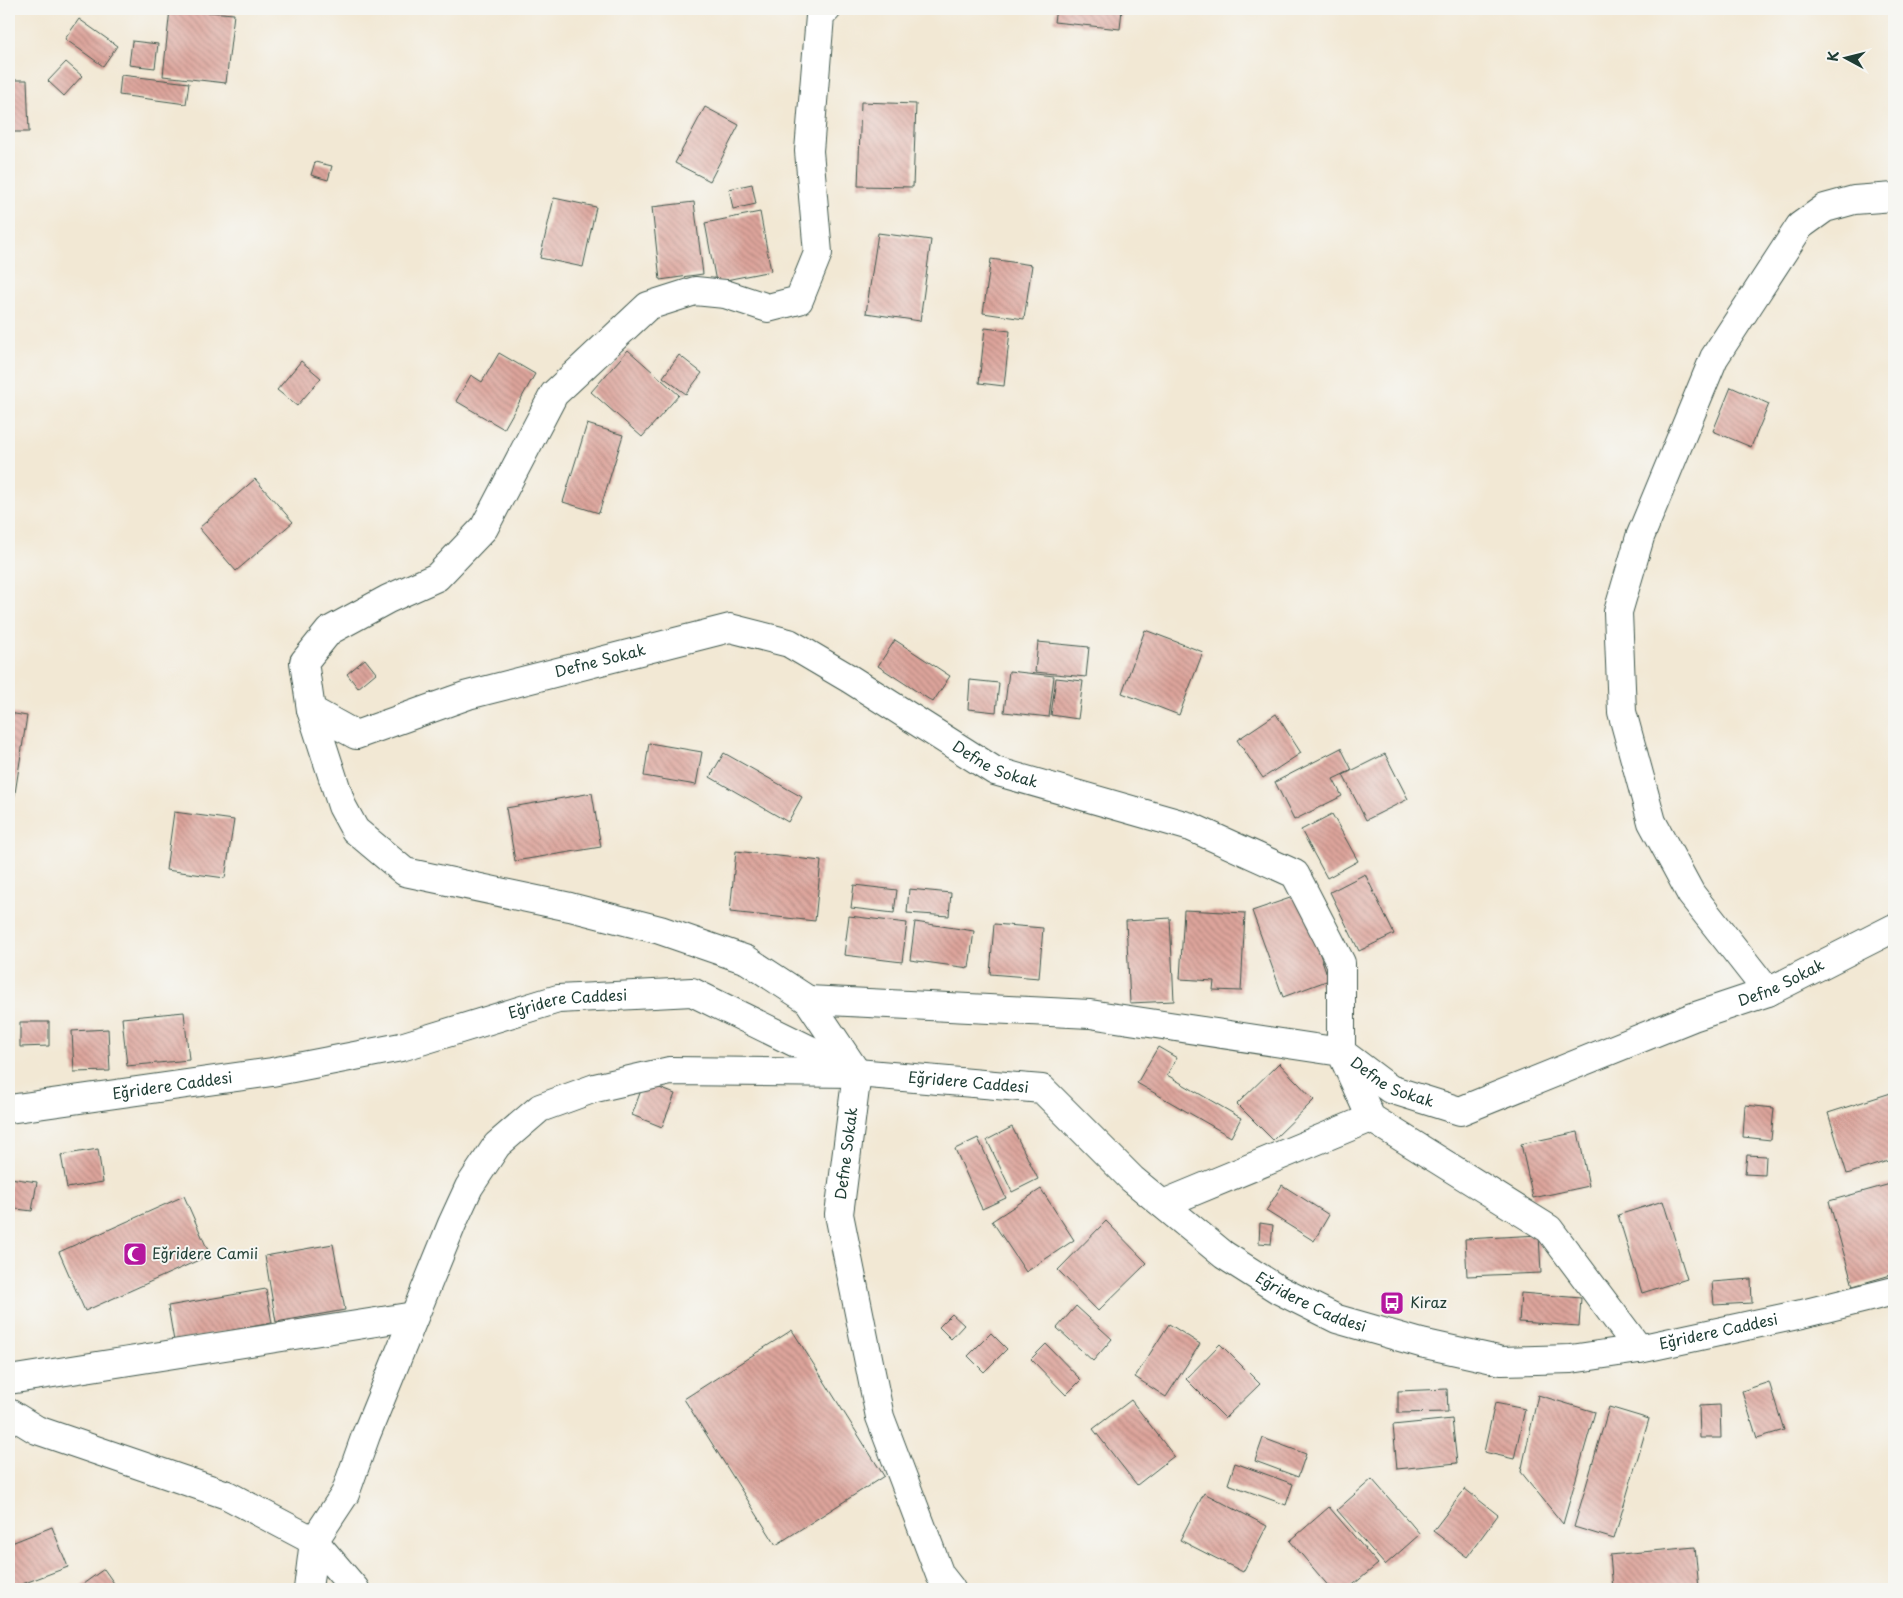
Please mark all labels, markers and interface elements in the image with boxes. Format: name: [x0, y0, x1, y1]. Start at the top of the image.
north arrow: [1820, 32, 1870, 82]
text: K: [1822, 50, 1844, 63]
street label: Defne Sokak: [552, 637, 648, 682]
street label: Defne Sokak: [949, 734, 1041, 793]
street label: Defne Sokak: [1735, 952, 1828, 1011]
street label: Eğridere Caddesi: [505, 982, 628, 1024]
street label: Defne Sokak: [1346, 1050, 1438, 1112]
street label: Eğridere Caddesi: [907, 1064, 1030, 1098]
street label: Eğridere Caddesi: [111, 1065, 234, 1104]
street label: Defne Sokak: [828, 1105, 863, 1201]
mosque icon: Eğridere Camii: [122, 1241, 148, 1267]
place label: Eğridere Camii: [152, 1241, 258, 1264]
street label: Eğridere Caddesi: [1252, 1265, 1369, 1337]
bus stop icon: Kiraz: [1379, 1290, 1405, 1316]
place label: Kiraz: [1410, 1290, 1447, 1313]
street label: Eğridere Caddesi: [1657, 1307, 1780, 1354]

